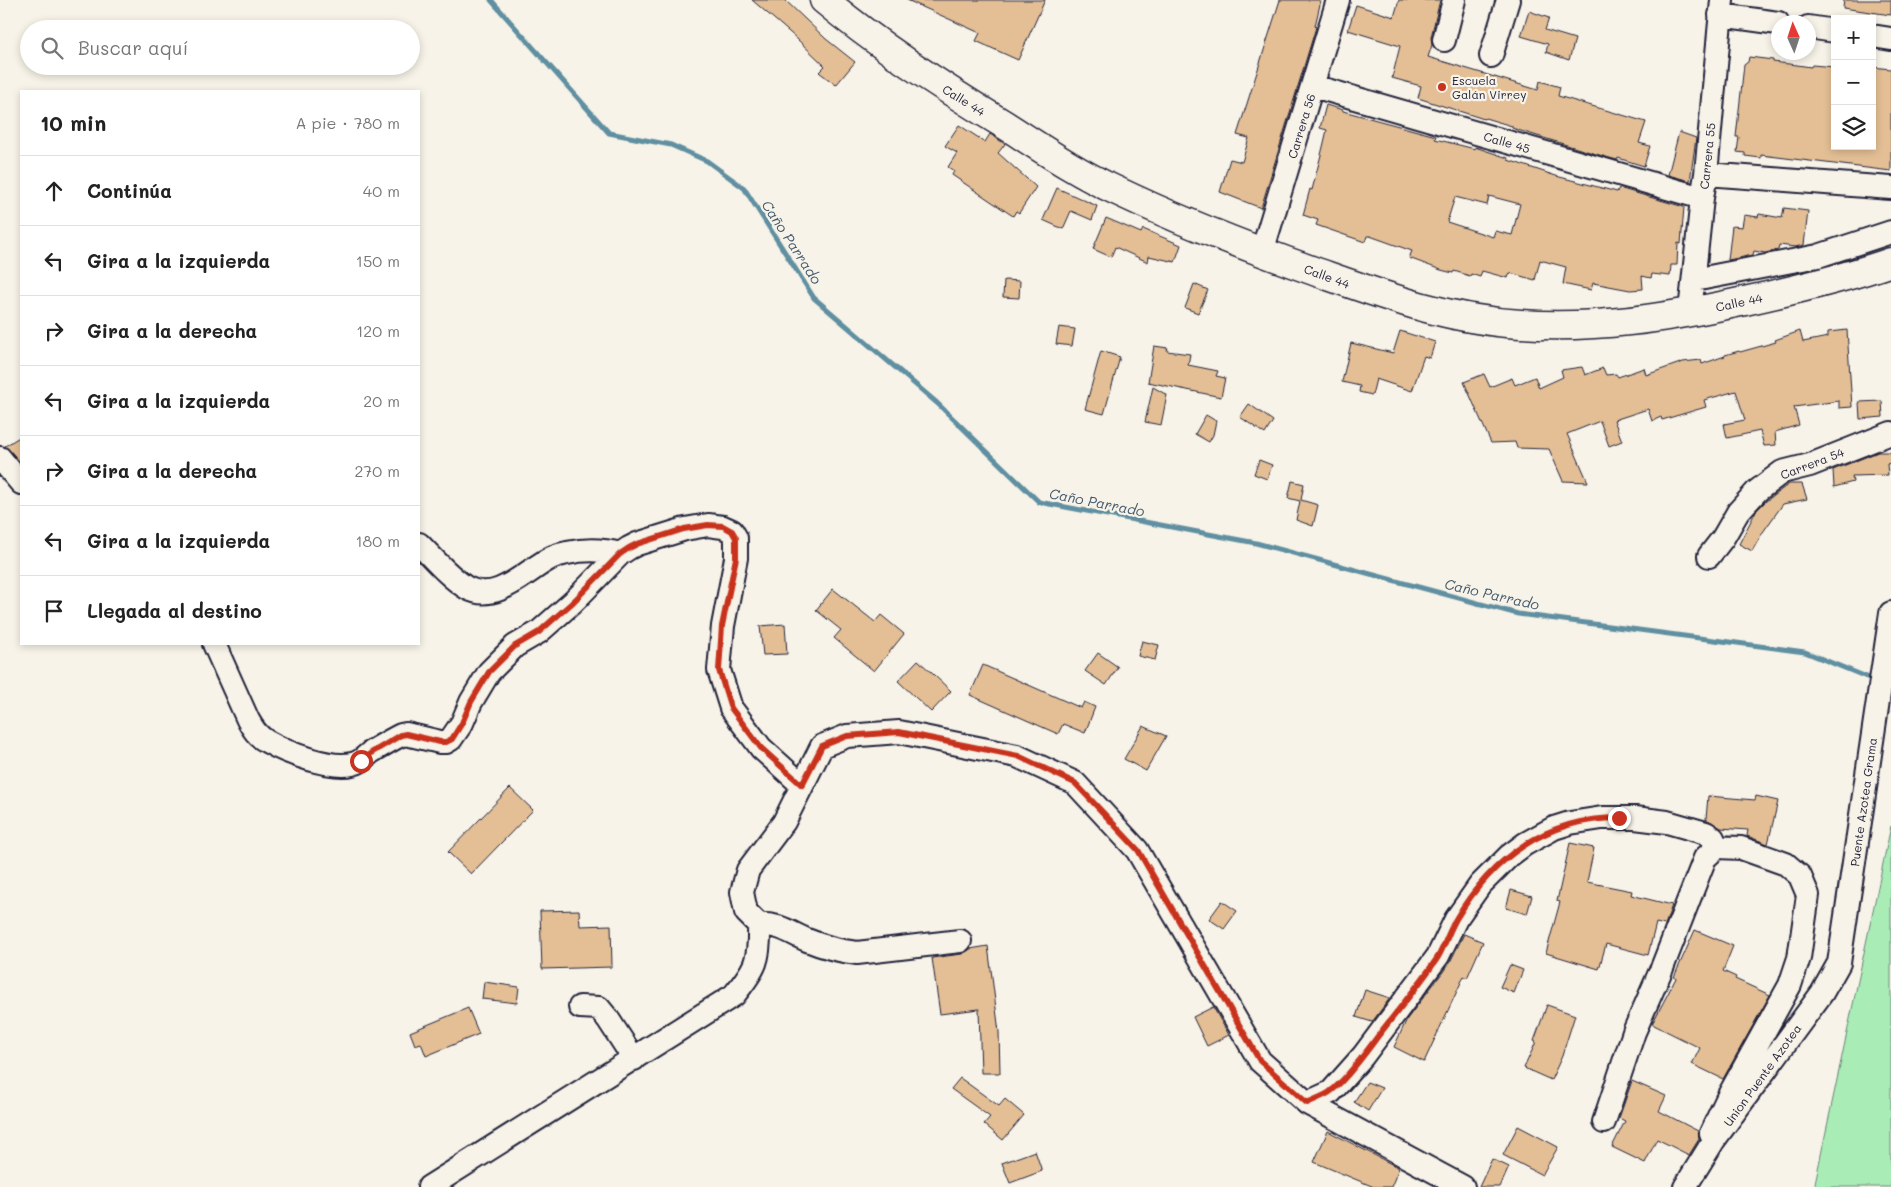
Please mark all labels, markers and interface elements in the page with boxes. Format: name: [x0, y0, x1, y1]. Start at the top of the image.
north arrow: [1771, 15, 1816, 60]
map controls: [1831, 15, 1876, 150]
button: +: [1831, 15, 1876, 60]
search box: [20, 20, 420, 75]
icon: search: [38, 34, 66, 62]
text: Buscar aquí: [78, 35, 188, 60]
button: −: [1831, 60, 1876, 105]
place label: Escuela Galán Virrey: [1452, 72, 1526, 102]
street label: Calle 44: [940, 81, 988, 119]
marker: Escuela Galán Virrey: [1436, 81, 1448, 93]
street label: Carrera 56: [1284, 92, 1318, 160]
button: layers: [1831, 105, 1876, 150]
text: 10 min: [40, 109, 106, 136]
text: A pie · 780 m: [296, 112, 400, 133]
street label: Carrera 55: [1696, 122, 1718, 190]
street label: Calle 45: [1482, 128, 1532, 156]
icon: ahead: [40, 177, 68, 205]
text: Continúa: [87, 178, 172, 203]
text: 40 m: [363, 180, 400, 201]
water label: Caño Parrado: [758, 196, 826, 288]
icon: left: [40, 247, 68, 275]
text: Gira a la izquierda: [87, 248, 270, 273]
text: 150 m: [356, 250, 400, 271]
street label: Calle 44: [1302, 260, 1352, 292]
street label: Calle 44: [1714, 289, 1764, 315]
icon: right: [40, 317, 68, 345]
text: Gira a la derecha: [87, 318, 257, 343]
text: 120 m: [356, 320, 400, 341]
icon: left: [40, 387, 68, 415]
text: Gira a la izquierda: [87, 388, 270, 413]
text: 20 m: [363, 390, 400, 411]
street label: Carrera 54: [1778, 444, 1846, 482]
icon: right: [40, 457, 68, 485]
text: Gira a la derecha: [87, 458, 257, 483]
text: 270 m: [354, 460, 400, 481]
water label: Caño Parrado: [1048, 483, 1146, 521]
icon: left: [40, 527, 68, 555]
text: Gira a la izquierda: [87, 528, 270, 553]
text: 180 m: [355, 530, 400, 551]
water label: Caño Parrado: [1443, 574, 1541, 614]
icon: arrive: [40, 597, 68, 625]
text: Llegada al destino: [87, 598, 262, 623]
street label: Puente Azotea Grama: [1846, 736, 1880, 868]
route start: [350, 750, 373, 773]
route end: [1608, 807, 1631, 830]
street label: Union Puente Azotea: [1719, 1021, 1805, 1129]

